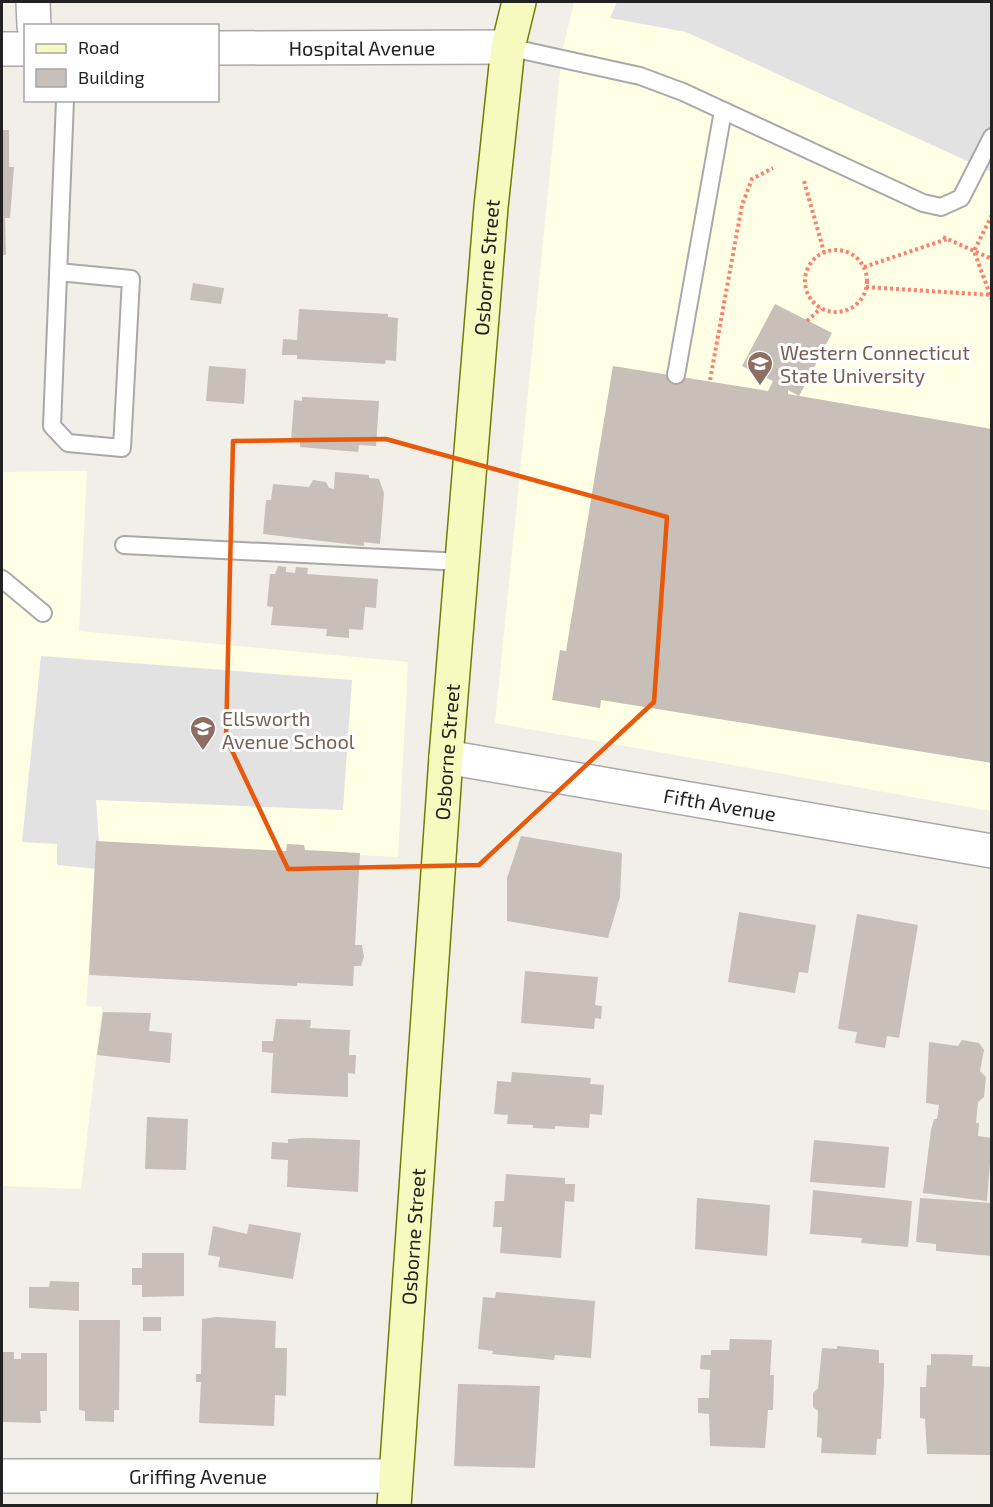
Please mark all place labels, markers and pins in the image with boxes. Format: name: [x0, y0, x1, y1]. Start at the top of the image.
place label: Western Connecticut State University: [780, 340, 970, 387]
school or university icon: Western Connecticut State University: [745, 349, 775, 387]
place label: Ellsworth Avenue School: [222, 706, 355, 753]
school or university icon: Ellsworth Avenue School: [188, 714, 218, 752]

